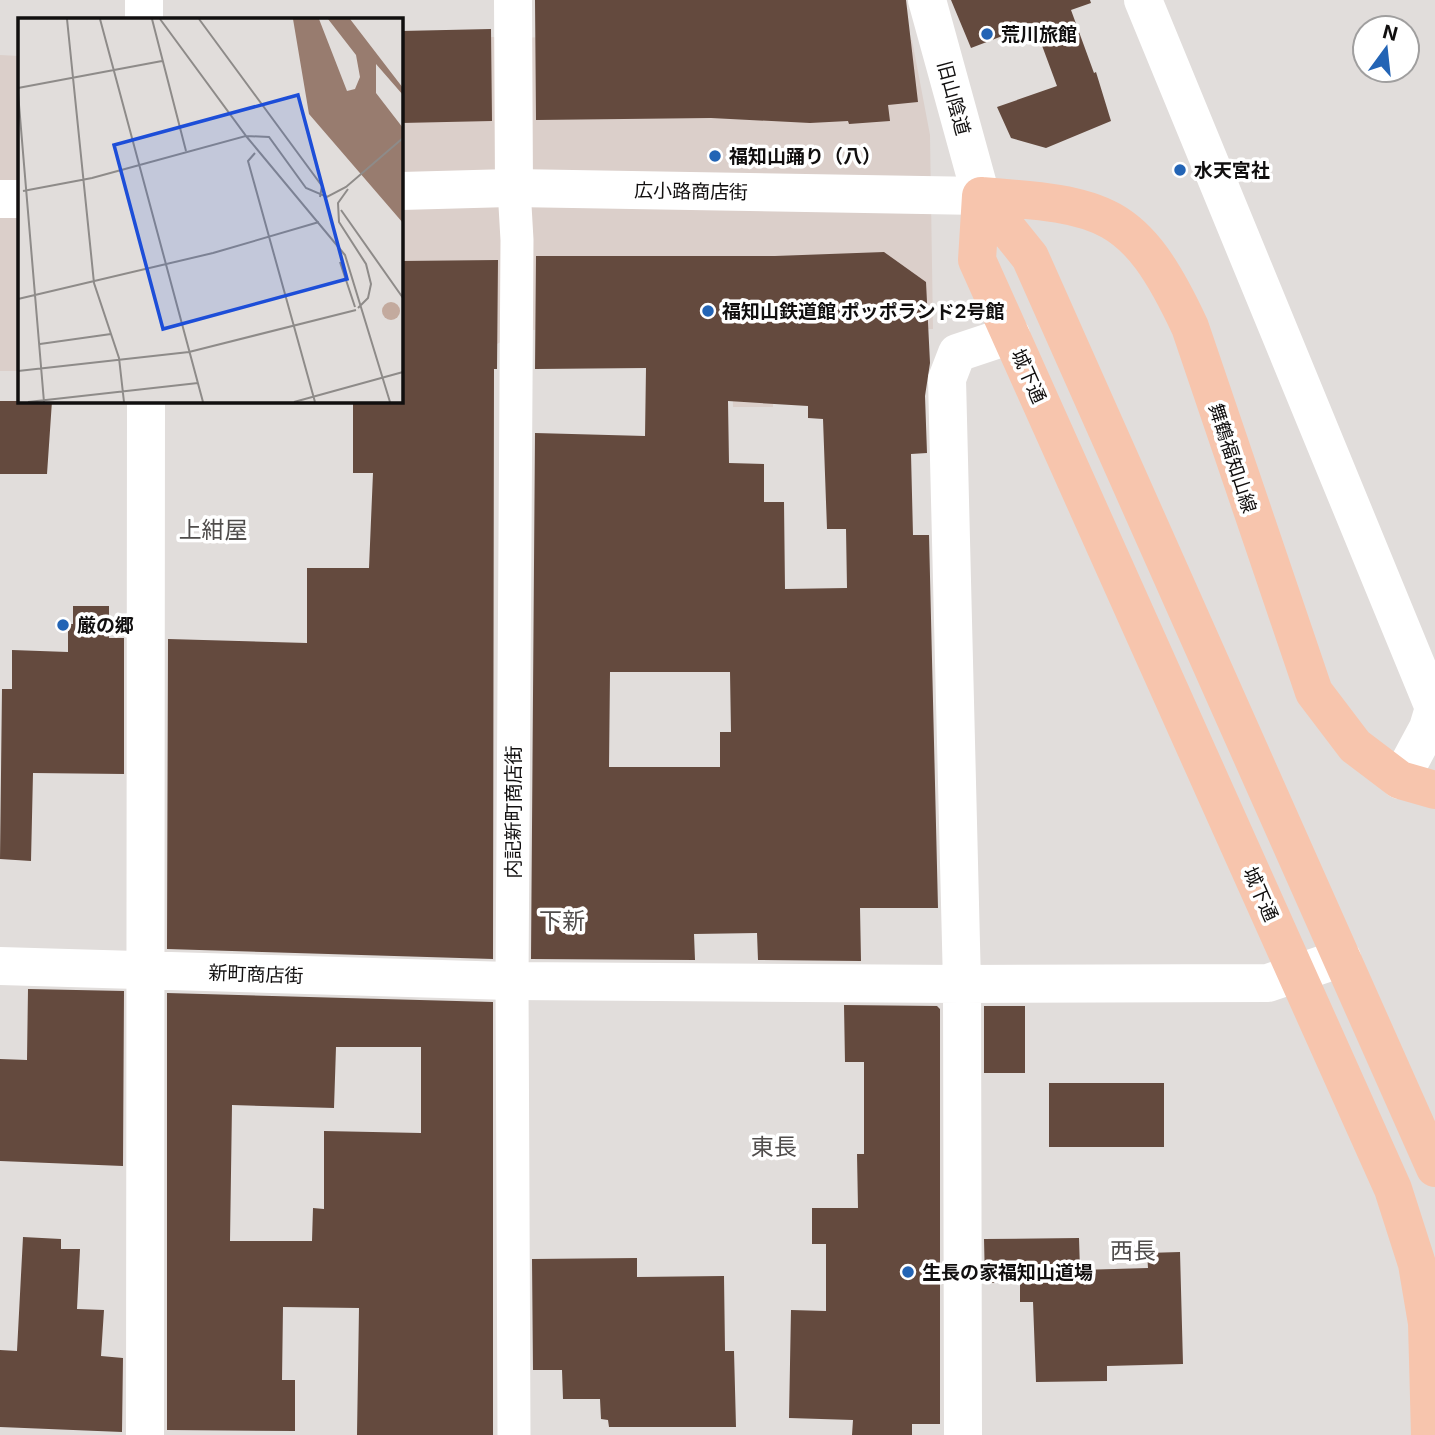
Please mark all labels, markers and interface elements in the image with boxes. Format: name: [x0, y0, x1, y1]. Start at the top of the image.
north arrow: [1351, 14, 1421, 84]
inset map: [18, 18, 402, 402]
text: N: [1380, 20, 1400, 46]
place label: 荒川旅館: [1001, 23, 1077, 46]
marker: 荒川旅館: [979, 26, 995, 42]
street label: 旧山陰道: [933, 58, 974, 138]
place label: 福知山踊り（八）: [729, 145, 881, 168]
marker: 福知山踊り（八）: [707, 148, 723, 164]
place label: 水天宮社: [1194, 159, 1270, 182]
marker: 水天宮社: [1172, 162, 1188, 178]
street label: 広小路商店街: [634, 179, 748, 204]
place label: 福知山鉄道館 ポッポランド2号館: [722, 300, 1004, 323]
marker: 福知山鉄道館 ポッポランド2号館: [700, 303, 716, 319]
street label: 城下通: [1006, 345, 1051, 407]
street label: 舞鶴福知山線: [1204, 400, 1261, 516]
district label: 上紺屋: [179, 516, 248, 544]
place label: 厳の郷: [77, 614, 134, 637]
marker: 厳の郷: [55, 617, 71, 633]
street label: 内記新町商店街: [502, 745, 525, 879]
street label: 城下通: [1238, 863, 1283, 925]
district label: 下新: [539, 907, 585, 935]
street label: 新町商店街: [208, 961, 304, 988]
district label: 東長: [751, 1133, 797, 1161]
district label: 西長: [1110, 1237, 1156, 1265]
place label: 生長の家福知山道場: [922, 1261, 1093, 1284]
marker: 生長の家福知山道場: [900, 1264, 916, 1280]

